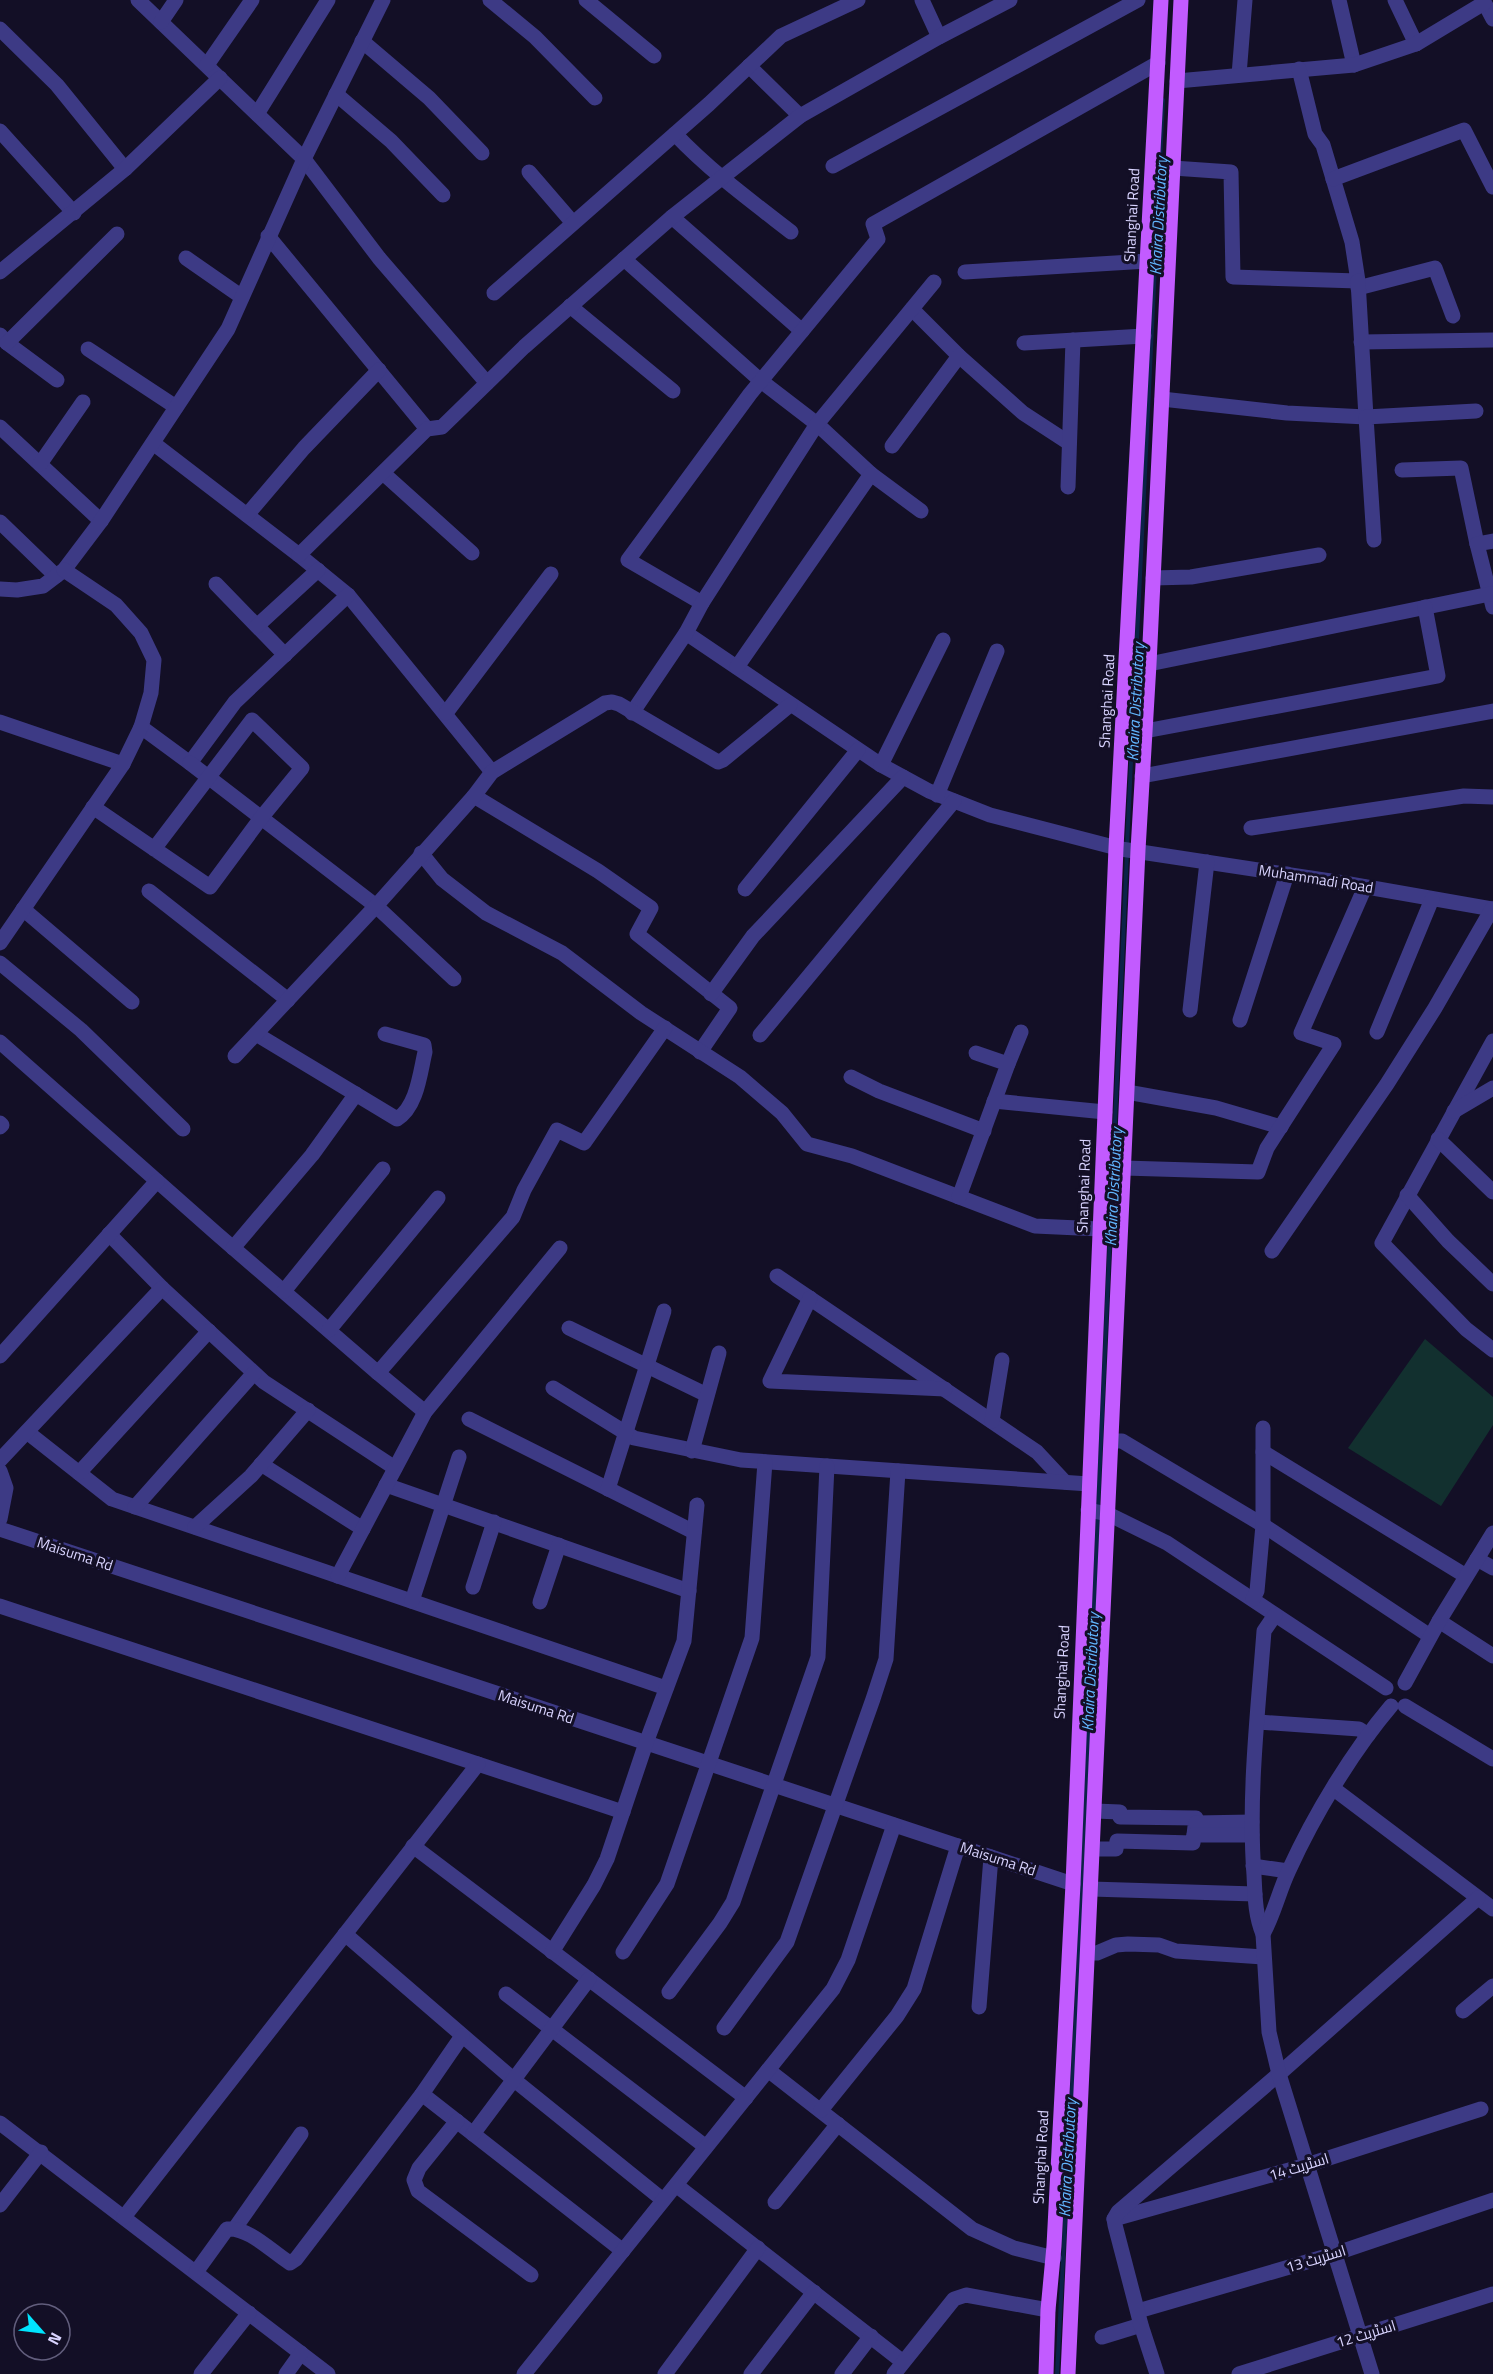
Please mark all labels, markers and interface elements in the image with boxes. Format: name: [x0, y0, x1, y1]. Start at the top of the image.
water label: Khaira Distributory: [1143, 154, 1173, 276]
street label: Shanghai Road: [1118, 167, 1145, 263]
water label: Khaira Distributory: [1120, 640, 1150, 762]
street label: Shanghai Road: [1093, 653, 1120, 749]
street label: Muhammadi Road: [1257, 858, 1375, 899]
water label: Khaira Distributory: [1098, 1125, 1128, 1247]
street label: Shanghai Road: [1070, 1139, 1097, 1233]
street label: Maisuma Rd: [34, 1530, 116, 1577]
water label: Khaira Distributory: [1075, 1610, 1105, 1732]
street label: Shanghai Road: [1048, 1624, 1075, 1720]
street label: Maisuma Rd: [495, 1683, 577, 1730]
street label: Maisuma Rd: [957, 1835, 1039, 1882]
water label: Khaira Distributory: [1052, 2096, 1082, 2218]
street label: Shanghai Road: [1027, 2109, 1054, 2205]
street label: اسٹریٹ 14: [1266, 2146, 1332, 2187]
street label: اسٹریٹ 13: [1283, 2238, 1349, 2279]
north arrow: [12, 2302, 72, 2362]
street label: اسٹریٹ 12: [1333, 2313, 1399, 2354]
text: N: [42, 2329, 68, 2350]

